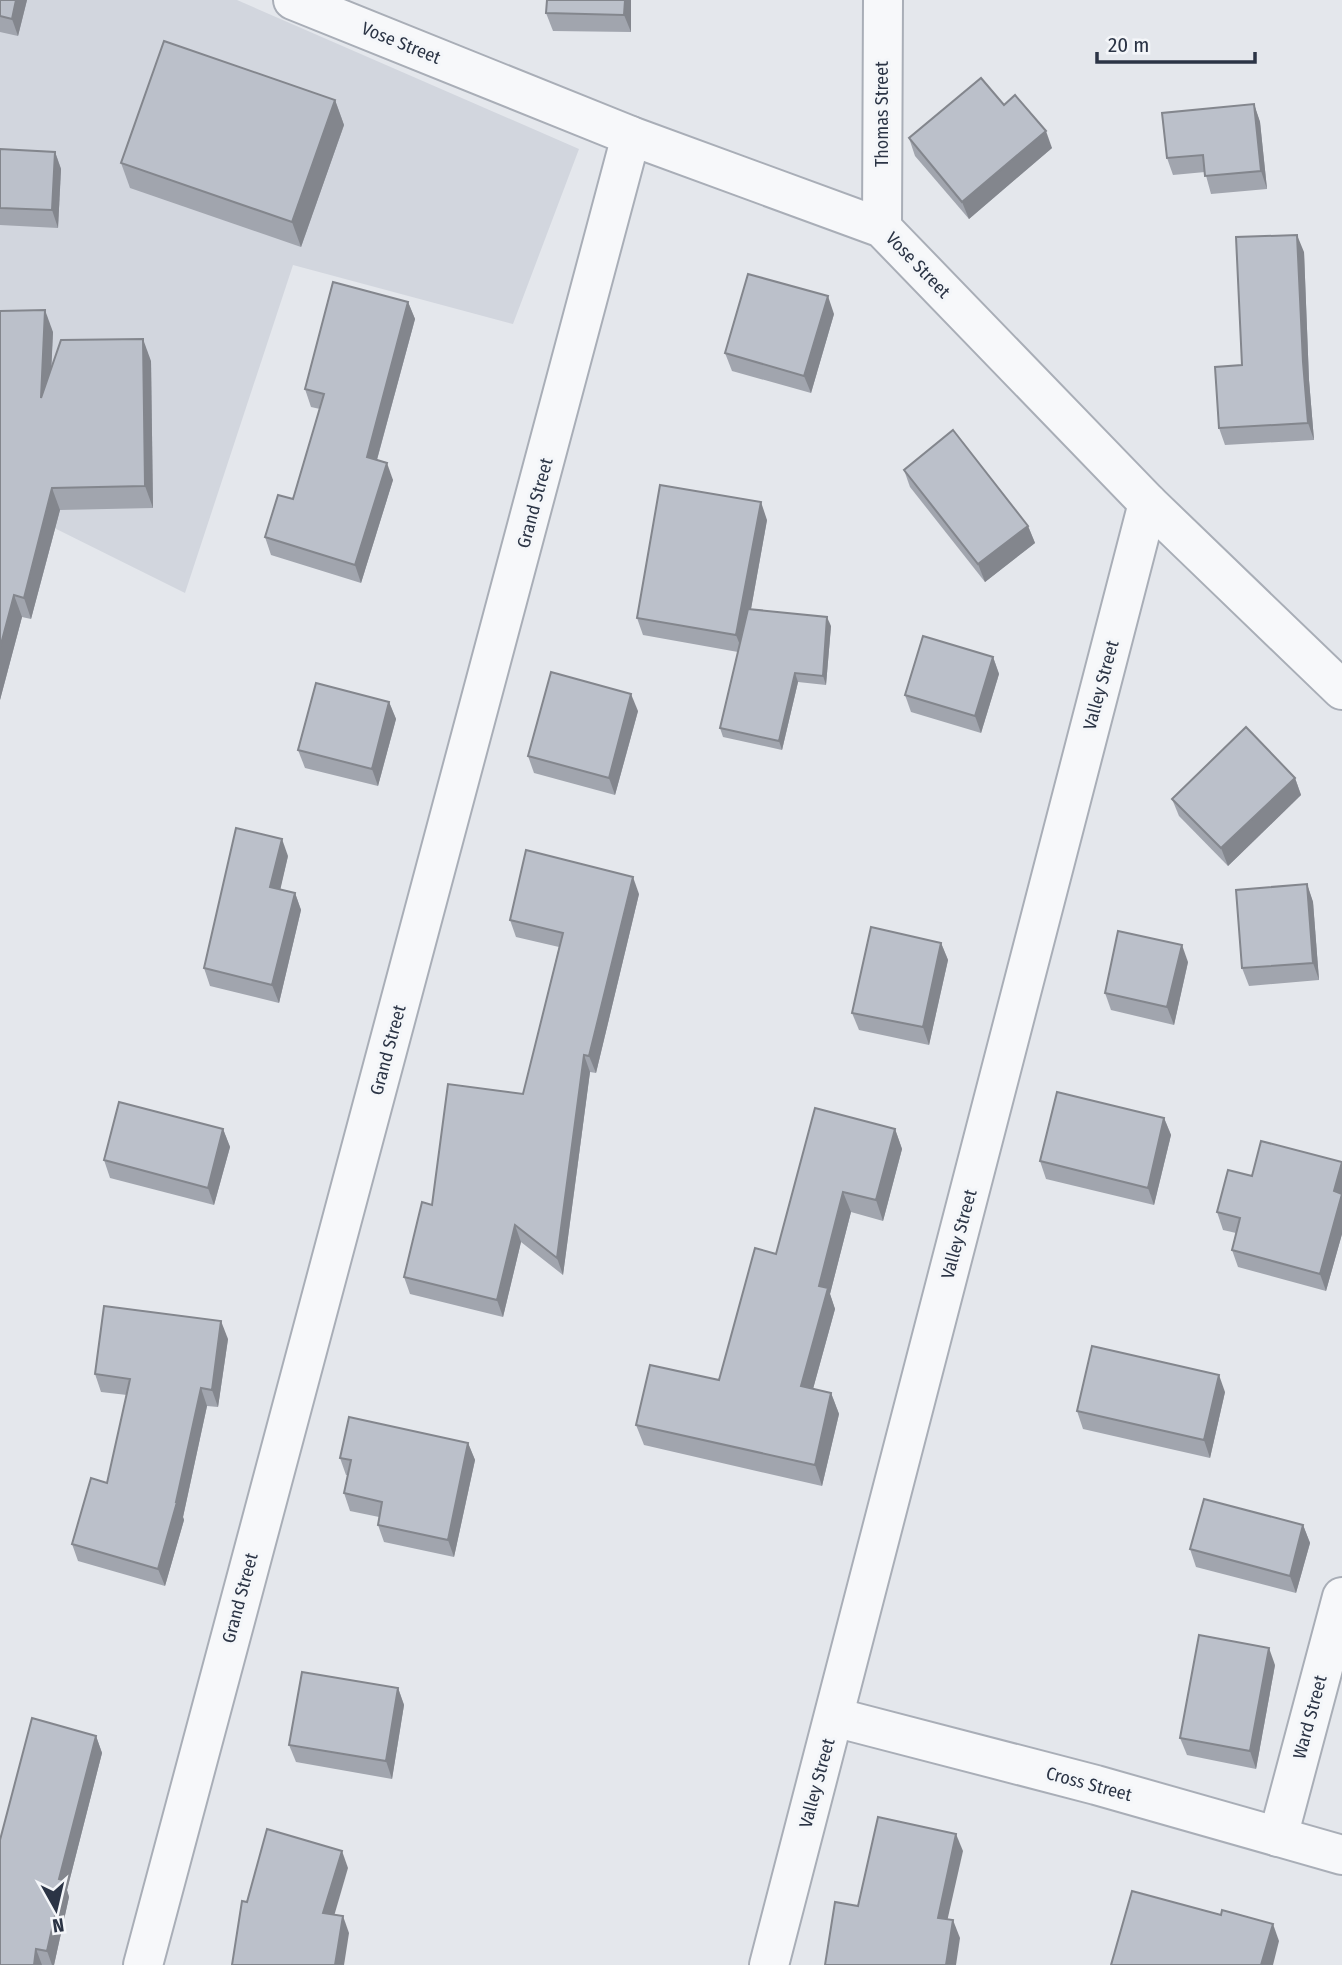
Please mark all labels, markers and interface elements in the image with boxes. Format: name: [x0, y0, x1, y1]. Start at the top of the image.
street label: Vose Street: [358, 17, 444, 69]
scale bar: [1097, 21, 1254, 65]
text: 20 m: [1108, 32, 1149, 58]
street label: Thomas Street: [871, 61, 893, 167]
street label: Vose Street: [881, 227, 955, 303]
street label: Grand Street: [512, 455, 558, 551]
street label: Valley Street: [1078, 638, 1124, 732]
street label: Grand Street: [365, 1002, 411, 1098]
street label: Valley Street: [936, 1187, 982, 1281]
street label: Grand Street: [217, 1550, 263, 1646]
street label: Ward Street: [1288, 1673, 1332, 1761]
street label: Valley Street: [794, 1736, 840, 1830]
street label: Cross Street: [1044, 1762, 1134, 1806]
north arrow: [21, 1874, 91, 1944]
text: N: [51, 1913, 66, 1938]

